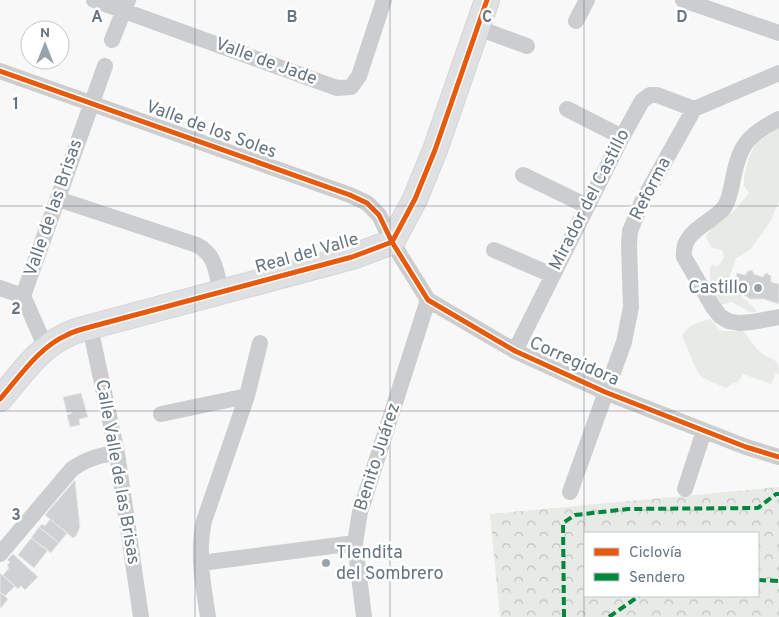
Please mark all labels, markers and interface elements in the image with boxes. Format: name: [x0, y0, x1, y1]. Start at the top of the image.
text: A: [91, 8, 103, 28]
text: B: [286, 8, 298, 28]
text: C: [482, 8, 492, 28]
text: D: [676, 8, 688, 28]
north arrow: [20, 20, 70, 70]
text: N: [40, 25, 50, 42]
street label: Valle de Jade: [212, 33, 320, 91]
text: 1: [13, 95, 19, 115]
street label: Valle de los Soles: [142, 96, 280, 164]
street label: Mirador del Castillo: [544, 126, 636, 274]
street label: Valle de las Brisas: [20, 136, 88, 280]
street label: Reforma: [625, 153, 677, 225]
street label: Real del Valle: [253, 228, 361, 280]
place label: Castillo: [688, 277, 748, 300]
marker: Castillo: [752, 282, 764, 294]
text: 2: [11, 300, 21, 320]
street label: Corregidora: [525, 332, 623, 392]
street label: Calle Valle de las Brisas: [89, 378, 145, 566]
street label: Benito Juárez: [350, 400, 406, 514]
text: 3: [11, 506, 21, 526]
legend: [584, 532, 759, 597]
place label: TIendita del Sombrero: [336, 542, 443, 586]
text: Ciclovía: [629, 544, 682, 563]
marker: TIendita del Sombrero: [320, 557, 332, 569]
text: Sendero: [629, 569, 685, 588]

